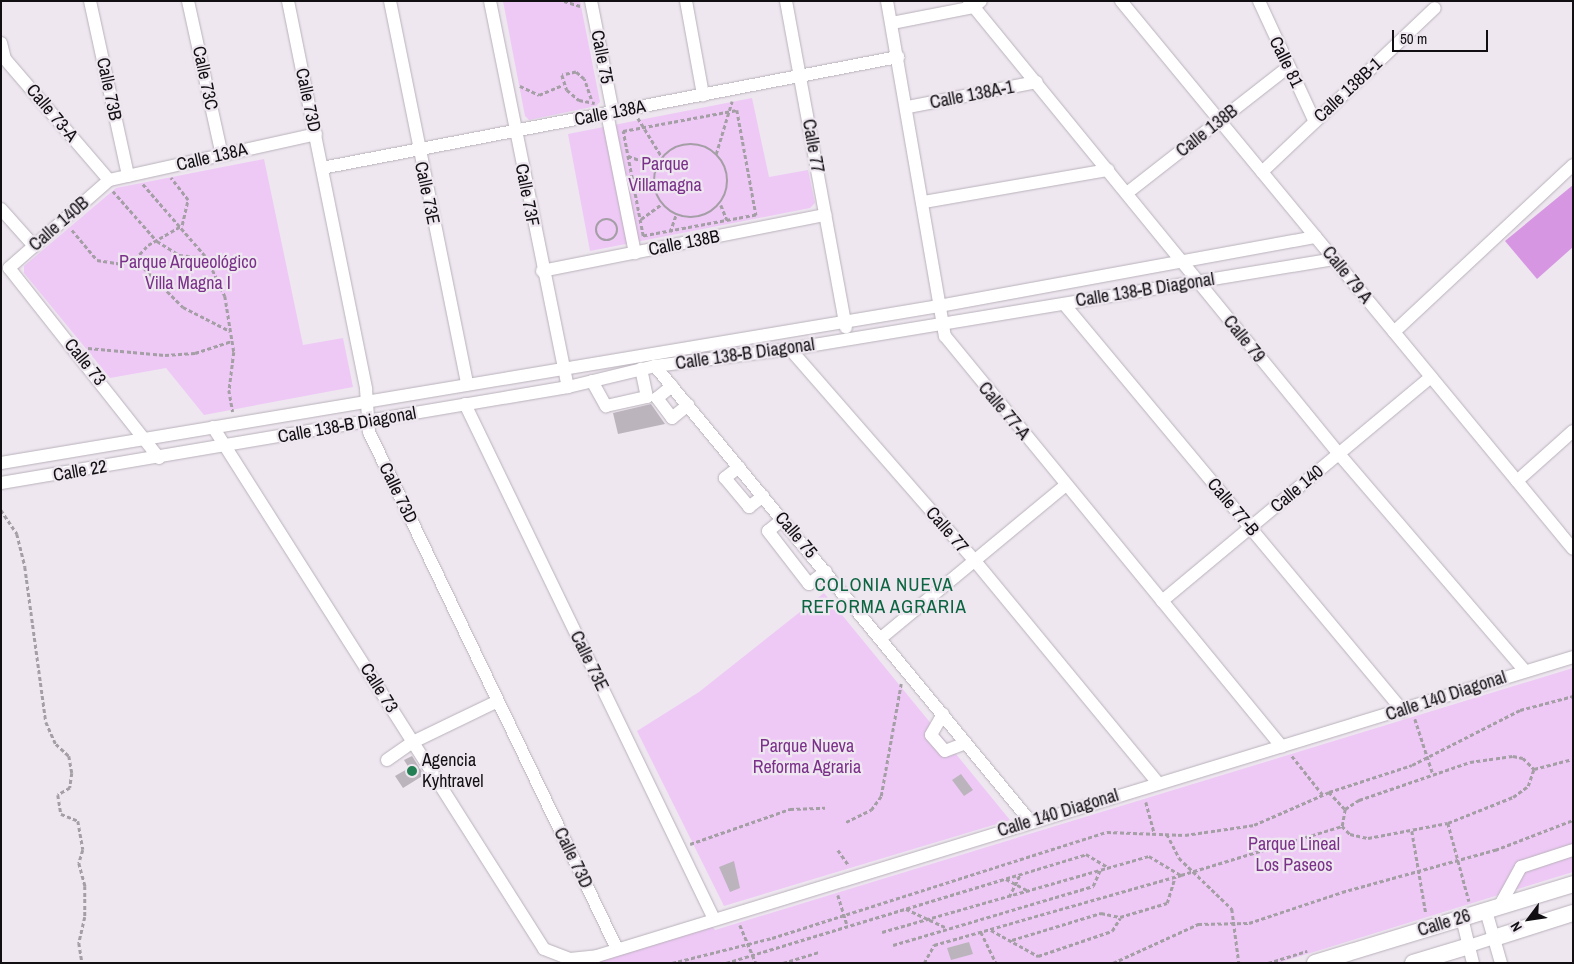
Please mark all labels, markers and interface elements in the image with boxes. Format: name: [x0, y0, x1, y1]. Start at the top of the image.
scale bar: [1394, 20, 1490, 52]
street label: Calle 75: [586, 28, 618, 86]
text: 50 m: [1400, 28, 1427, 49]
street label: Calle 81: [1264, 33, 1308, 91]
street label: Calle 73C: [188, 44, 222, 112]
street label: Calle 138B-1: [1309, 53, 1387, 127]
street label: Calle 73B: [92, 55, 126, 123]
street label: Calle 73D: [291, 66, 325, 134]
street label: Calle 138A-1: [928, 76, 1016, 114]
street label: Calle 73-A: [22, 80, 82, 146]
street label: Calle 138A: [573, 96, 647, 130]
street label: Calle 138B: [1172, 100, 1242, 162]
street label: Calle 77: [798, 117, 828, 175]
street label: Calle 138A: [174, 138, 250, 176]
park label: Parque Villamagna: [628, 154, 702, 196]
street label: Calle 73E: [410, 159, 444, 227]
street label: Calle 73F: [510, 162, 544, 228]
street label: Calle 140B: [25, 192, 93, 256]
street label: Calle 138B: [647, 226, 721, 260]
street label: Calle 79 A: [1317, 242, 1377, 308]
park label: Parque Arqueológico Villa Magna I: [119, 252, 257, 294]
street label: Calle 138-B Diagonal: [1074, 268, 1216, 312]
street label: Calle 79: [1219, 311, 1269, 367]
street label: Calle 73: [60, 334, 110, 390]
street label: Calle 138-B Diagonal: [674, 334, 816, 374]
street label: Calle 77-A: [974, 378, 1034, 444]
street label: Calle 138-B Diagonal: [276, 402, 418, 448]
street label: Calle 22: [51, 456, 109, 486]
street label: Calle 73D: [374, 459, 422, 527]
street label: Calle 140: [1266, 461, 1328, 517]
street label: Calle 77-B: [1203, 474, 1263, 540]
street label: Calle 77: [921, 502, 973, 558]
street label: Calle 75: [770, 507, 822, 563]
district label: COLONIA NUEVA REFORMA AGRARIA: [798, 574, 970, 618]
street label: Calle 73E: [565, 628, 613, 694]
street label: Calle 73: [355, 659, 403, 717]
street label: Calle 140 Diagonal: [1383, 666, 1509, 726]
park label: Parque Nueva Reforma Agraria: [752, 736, 862, 779]
place label: Agencia Kyhtravel: [422, 750, 484, 792]
marker: Agencia Kyhtravel: [406, 765, 418, 777]
street label: Calle 140 Diagonal: [995, 784, 1121, 842]
street label: Calle 73D: [549, 824, 597, 892]
park label: Parque Lineal Los Paseos: [1248, 834, 1340, 876]
north arrow: [1504, 894, 1554, 944]
street label: Calle 26: [1415, 905, 1473, 941]
text: N: [1506, 919, 1526, 935]

